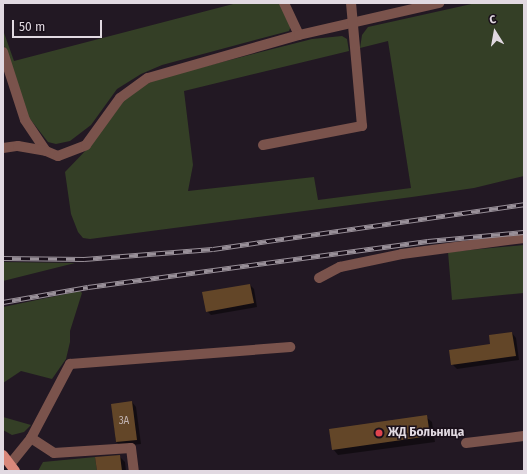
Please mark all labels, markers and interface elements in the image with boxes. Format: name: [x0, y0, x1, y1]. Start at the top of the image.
scale bar: [14, 12, 104, 38]
north arrow: [475, 12, 515, 52]
text: С: [488, 13, 497, 27]
text: 50 m: [19, 20, 45, 34]
house number: 3А: [119, 416, 129, 428]
place label: ЖД Больница: [388, 426, 464, 440]
marker: ЖД Больница: [373, 427, 385, 439]

